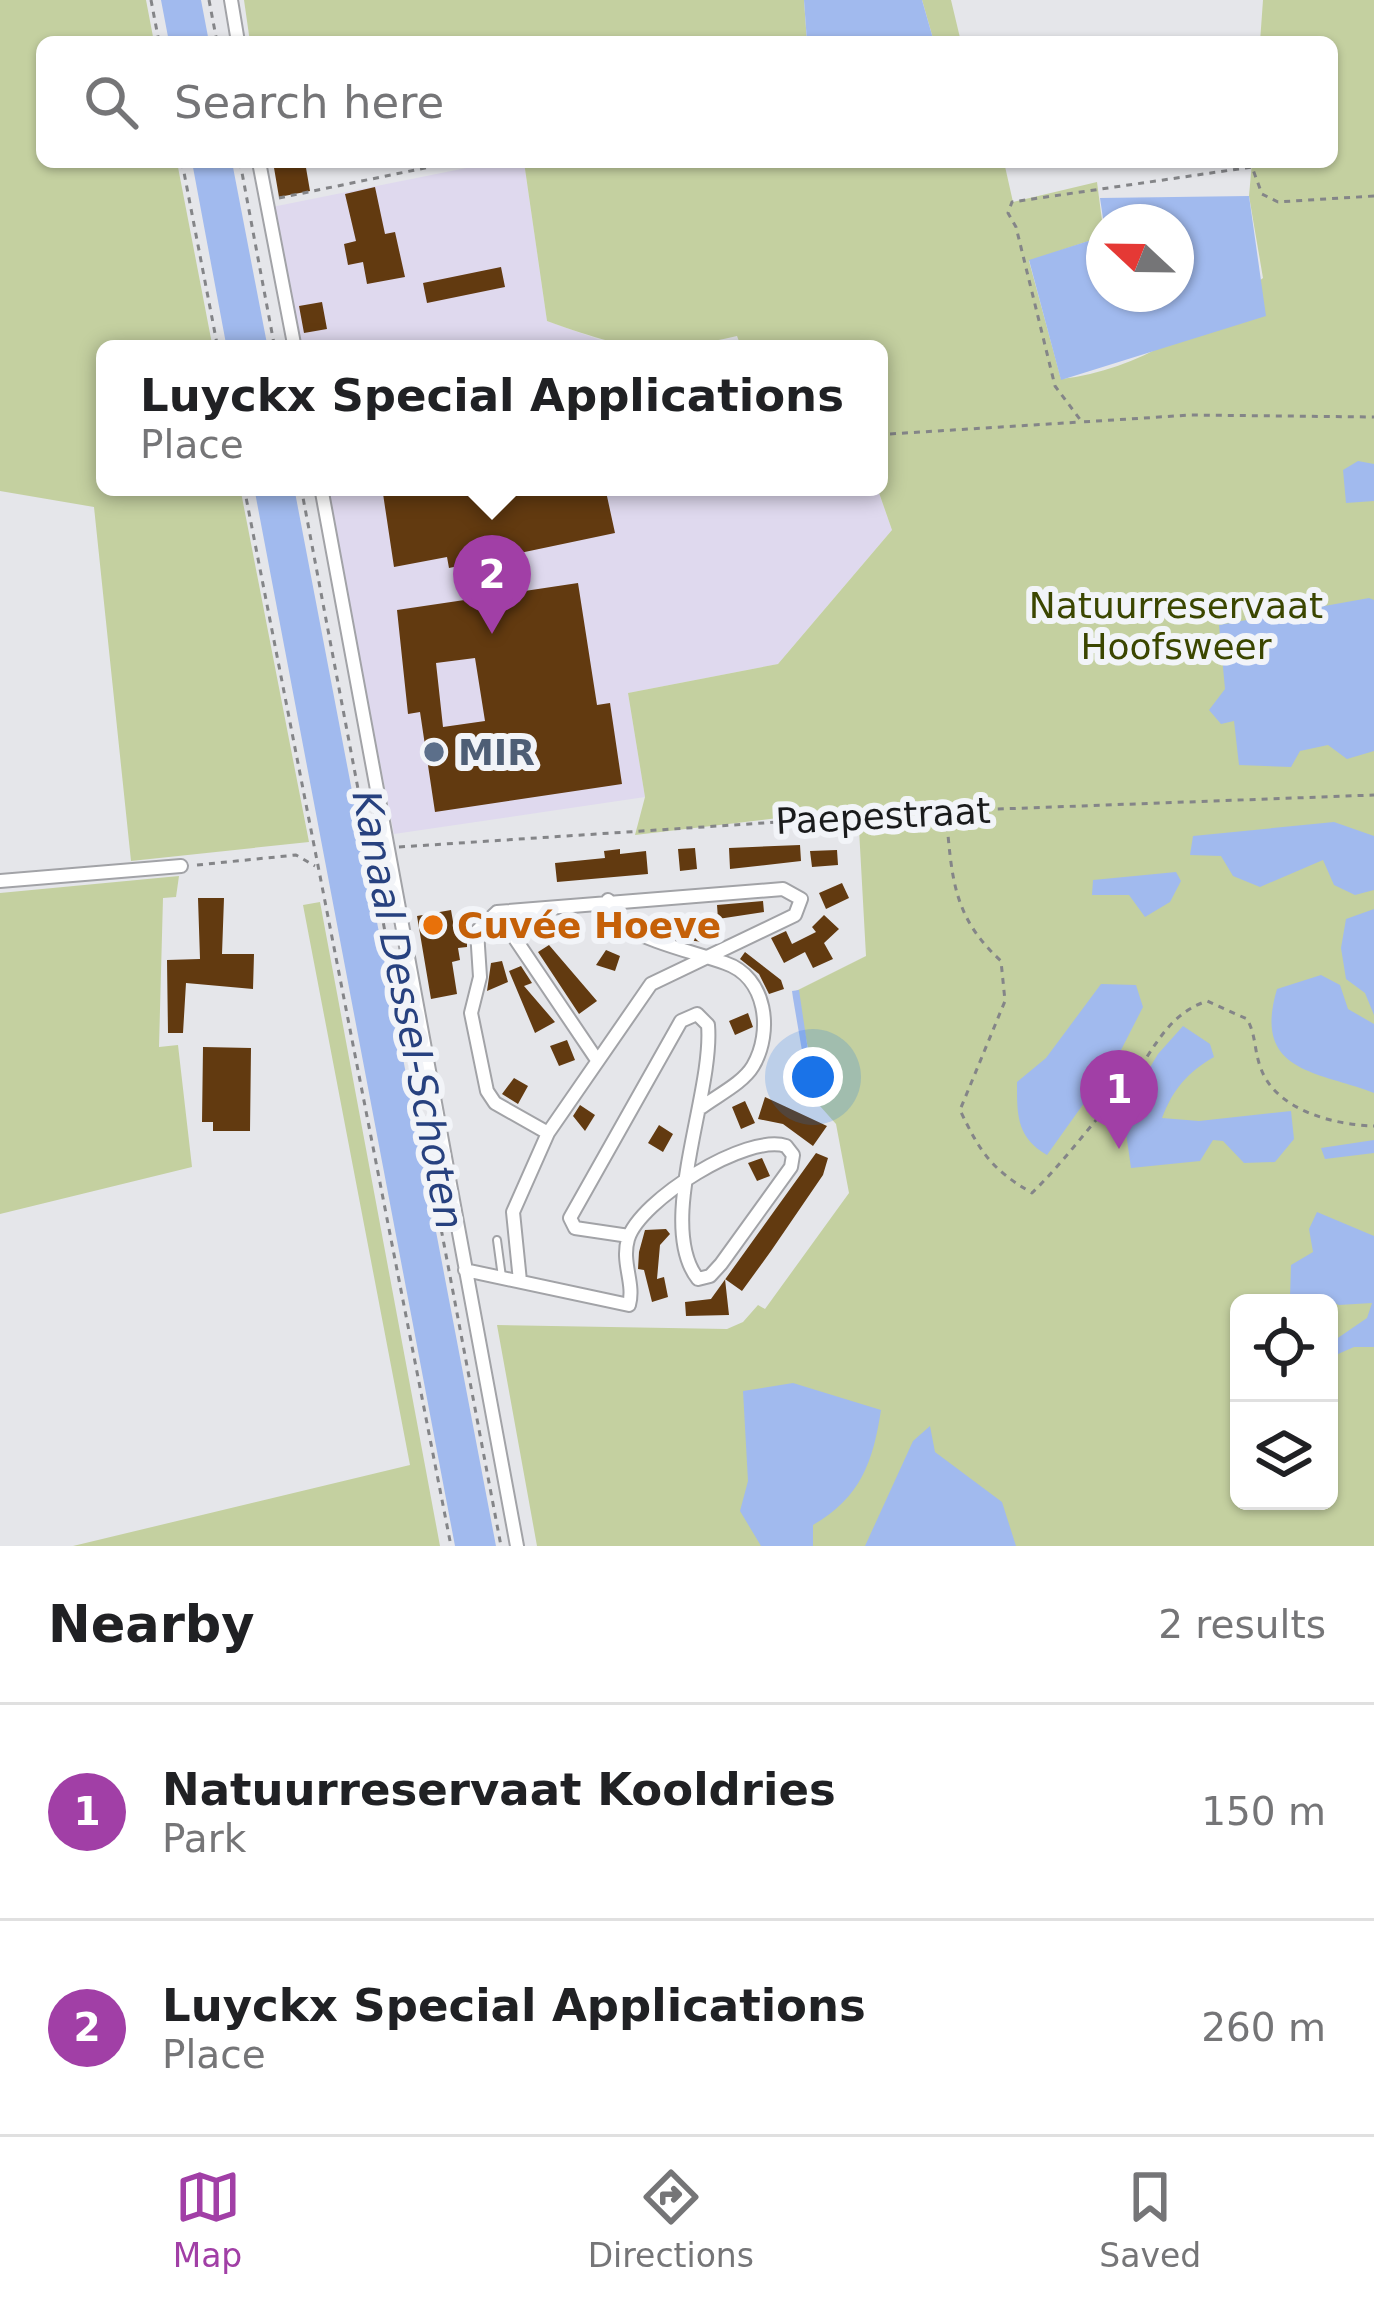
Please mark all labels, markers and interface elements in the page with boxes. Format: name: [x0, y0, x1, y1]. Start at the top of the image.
search box: [36, 36, 1338, 168]
icon: search: [78, 69, 144, 135]
text: Search here: [174, 76, 444, 129]
north arrow: [1086, 204, 1194, 312]
popup: [96, 340, 888, 496]
text: Luyckx Special Applications: [140, 369, 844, 422]
text: Place: [140, 422, 244, 467]
pin: 2: [453, 535, 531, 634]
park label: Natuurreservaat Hoofsweer: [1029, 585, 1323, 667]
place label: MIR: [458, 732, 535, 773]
marker: MIR: [421, 739, 447, 765]
water label: Kanaal Dessel-Schoten: [343, 787, 473, 1233]
street label: Paepestraat: [774, 790, 992, 842]
place label: Cuvée Hoeve: [457, 905, 721, 946]
marker: Cuvée Hoeve: [420, 912, 446, 938]
your location: [783, 1047, 843, 1107]
pin: 1: [1080, 1050, 1158, 1149]
map controls: [1230, 1294, 1338, 1510]
button: locate: [1230, 1294, 1338, 1402]
button: layers: [1230, 1402, 1338, 1510]
text: Nearby: [48, 1595, 255, 1654]
text: 2 results: [1158, 1602, 1326, 1647]
text: Natuurreservaat Kooldries: [162, 1763, 836, 1816]
text: 1: [73, 1789, 101, 1834]
text: 150 m: [1201, 1789, 1326, 1834]
text: Park: [162, 1816, 246, 1861]
text: Luyckx Special Applications: [162, 1979, 866, 2032]
text: 2: [73, 2005, 101, 2050]
text: 260 m: [1201, 2005, 1326, 2050]
text: Place: [162, 2032, 266, 2077]
tab: Map: [173, 2164, 242, 2275]
tab: Directions: [588, 2164, 754, 2275]
tab: Saved: [1099, 2164, 1201, 2275]

